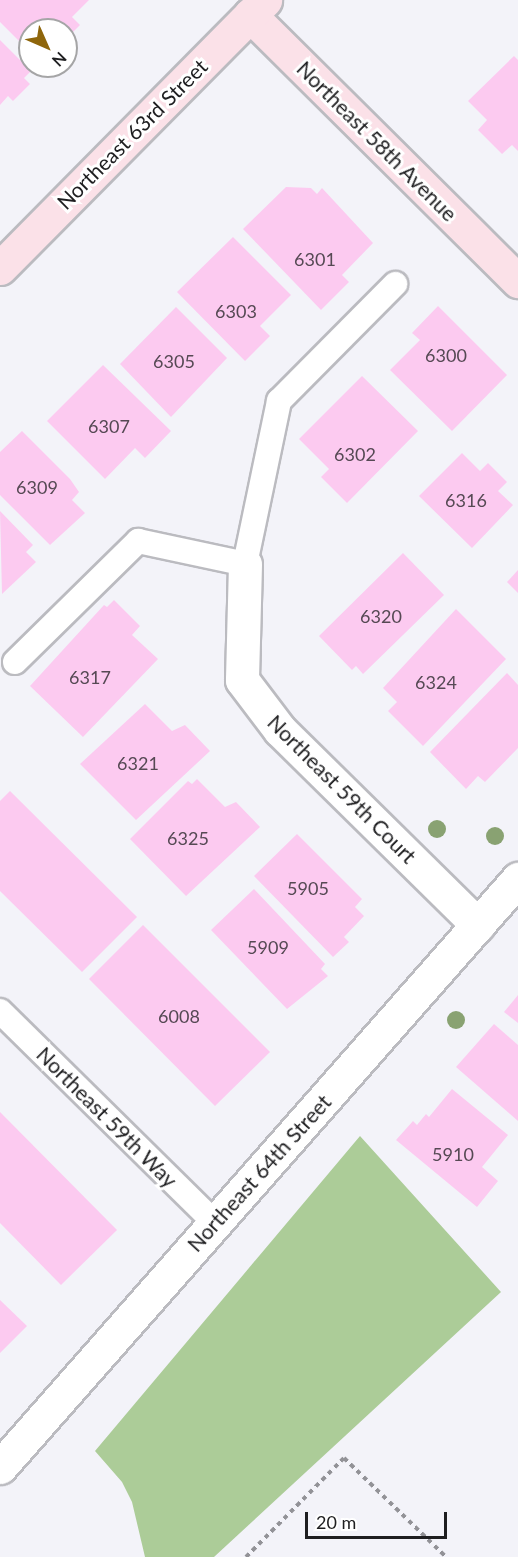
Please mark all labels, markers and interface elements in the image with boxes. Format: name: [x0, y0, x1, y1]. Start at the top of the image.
north arrow: [18, 18, 78, 78]
street label: Northeast 63rd Street: [52, 54, 212, 214]
street label: Northeast 58th Avenue: [292, 56, 462, 226]
house number: 6301: [294, 248, 336, 270]
house number: 6303: [215, 300, 257, 322]
house number: 6300: [425, 344, 467, 366]
house number: 6305: [153, 350, 195, 372]
house number: 6307: [88, 415, 130, 437]
house number: 6302: [334, 443, 376, 465]
house number: 6309: [16, 476, 58, 498]
house number: 6316: [445, 489, 487, 511]
house number: 6320: [360, 605, 402, 627]
house number: 6317: [69, 666, 111, 688]
house number: 6324: [415, 671, 457, 693]
street label: Northeast 59th Court: [263, 710, 421, 868]
house number: 6321: [117, 752, 159, 774]
house number: 6325: [167, 827, 209, 849]
house number: 5905: [287, 877, 329, 899]
house number: 5909: [247, 936, 289, 958]
house number: 6008: [158, 1005, 200, 1027]
street label: Northeast 59th Way: [31, 1041, 183, 1193]
street label: Northeast 64th Street: [182, 1089, 336, 1257]
house number: 5910: [432, 1143, 474, 1165]
scale bar: [308, 1500, 450, 1538]
text: 20 m: [316, 1511, 356, 1533]

